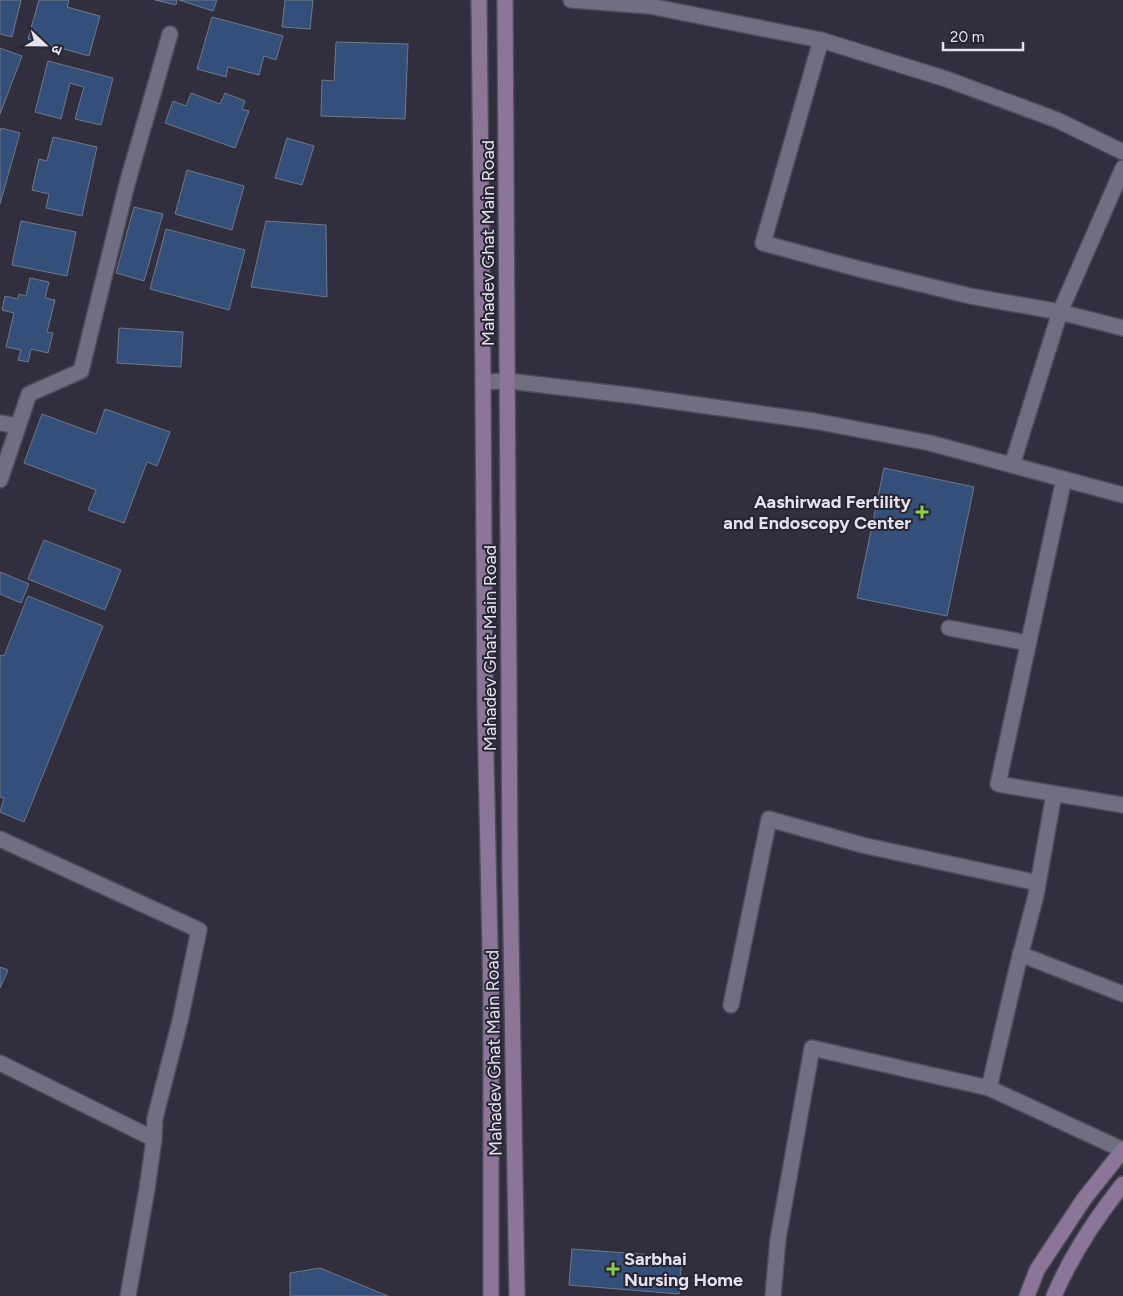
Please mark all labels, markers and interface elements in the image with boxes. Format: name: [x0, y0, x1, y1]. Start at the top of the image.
north arrow: [20, 20, 70, 70]
scale bar: [943, 20, 1023, 52]
text: 20 m: [950, 28, 984, 46]
text: उ: [47, 43, 66, 57]
street label: Mahadev Ghat Main Road: [477, 140, 499, 346]
place label: Aashirwad Fertility and Endoscopy Center: [723, 491, 912, 534]
marker: Aashirwad Fertility and Endoscopy Center: [915, 505, 929, 519]
street label: Mahadev Ghat Main Road: [479, 545, 501, 751]
street label: Mahadev Ghat Main Road: [481, 950, 507, 1156]
place label: Sarbhai Nursing Home: [624, 1248, 743, 1291]
marker: Sarbhai Nursing Home: [606, 1262, 620, 1276]

